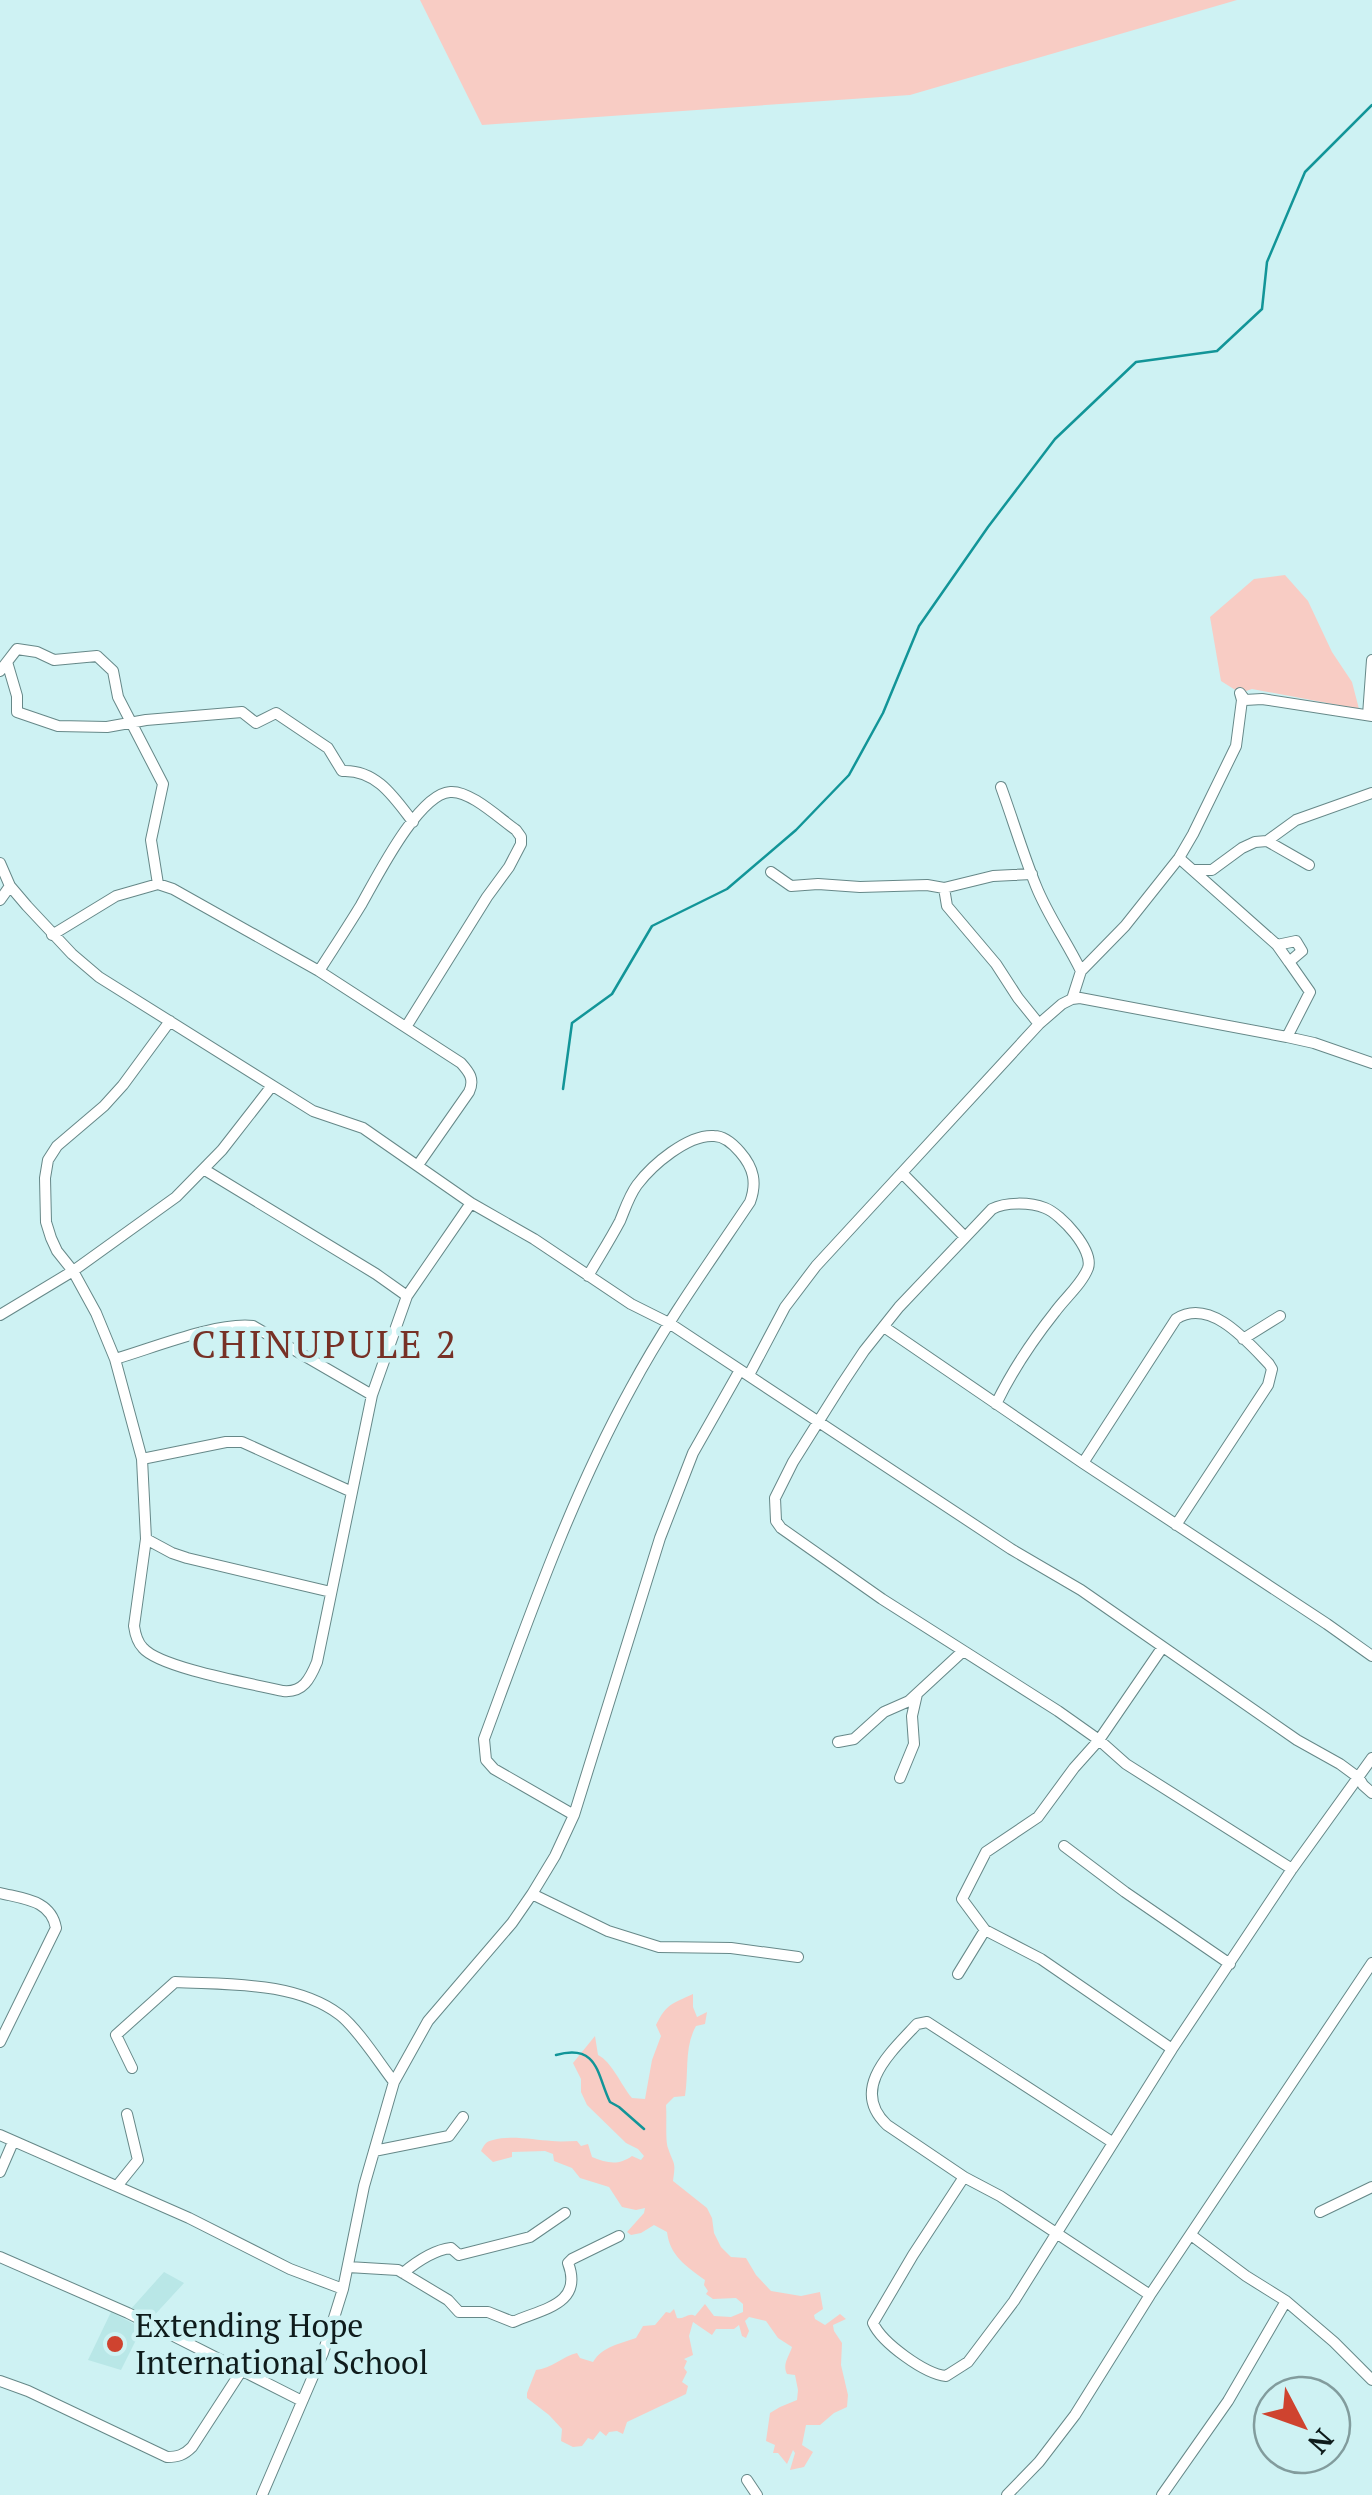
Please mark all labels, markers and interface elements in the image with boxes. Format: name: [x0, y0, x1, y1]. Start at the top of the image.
district label: CHINUPULE 2: [191, 1319, 459, 1369]
place label: Extending Hope International School: [135, 2304, 428, 2383]
marker: Extending Hope International School: [104, 2333, 126, 2355]
north arrow: [1252, 2375, 1352, 2475]
text: N: [1300, 2422, 1342, 2462]

